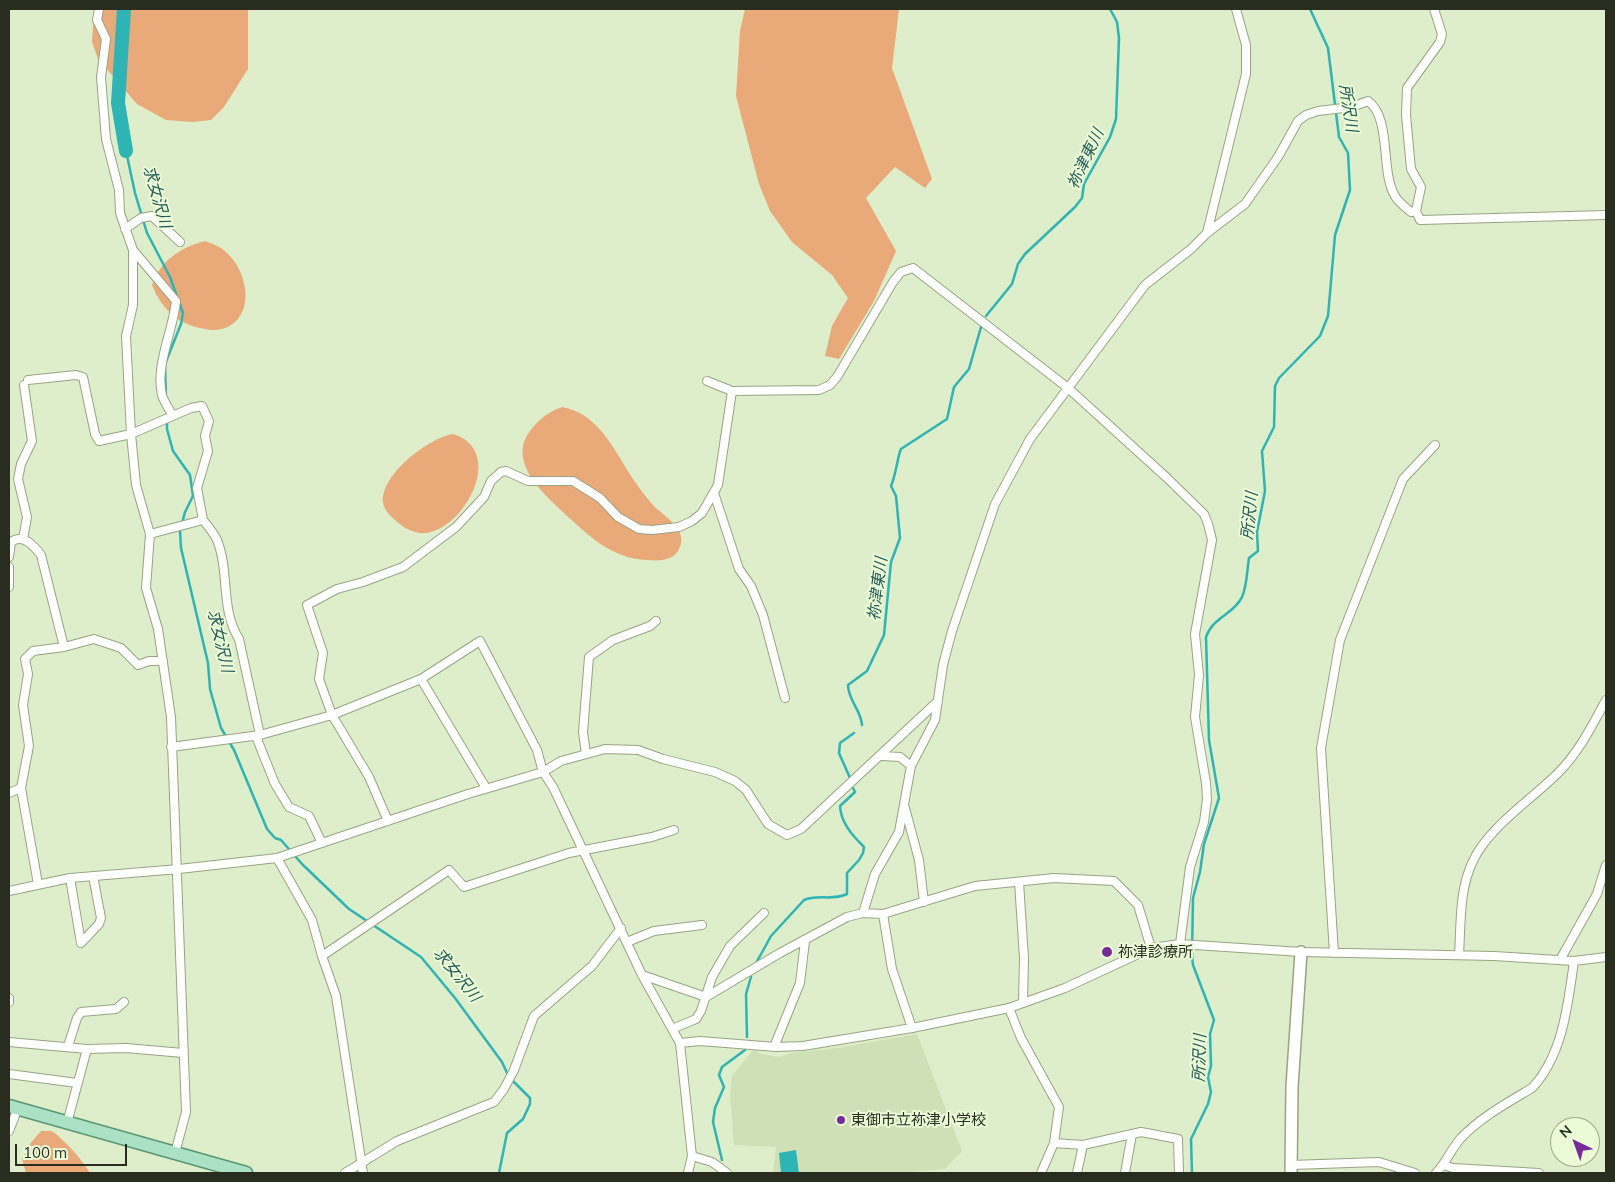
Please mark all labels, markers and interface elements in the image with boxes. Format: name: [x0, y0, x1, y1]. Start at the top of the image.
water label: 所沢川: [1335, 83, 1361, 133]
water label: 祢津東川: [1064, 126, 1108, 192]
water label: 求女沢川: [139, 164, 175, 230]
water label: 所沢川: [1238, 491, 1262, 541]
water label: 祢津東川: [865, 556, 891, 622]
water label: 求女沢川: [203, 608, 237, 674]
place label: 祢津診療所: [1118, 943, 1193, 961]
water label: 求女沢川: [429, 944, 485, 1006]
marker: 祢津診療所: [1100, 945, 1114, 959]
water label: 所沢川: [1190, 1034, 1210, 1082]
place label: 東御市立祢津小学校: [851, 1111, 986, 1129]
marker: 東御市立祢津小学校: [835, 1114, 847, 1126]
north arrow: [1550, 1117, 1600, 1167]
text: N: [1556, 1121, 1576, 1142]
scale bar: [18, 1134, 130, 1166]
text: 100 m: [23, 1143, 67, 1162]

